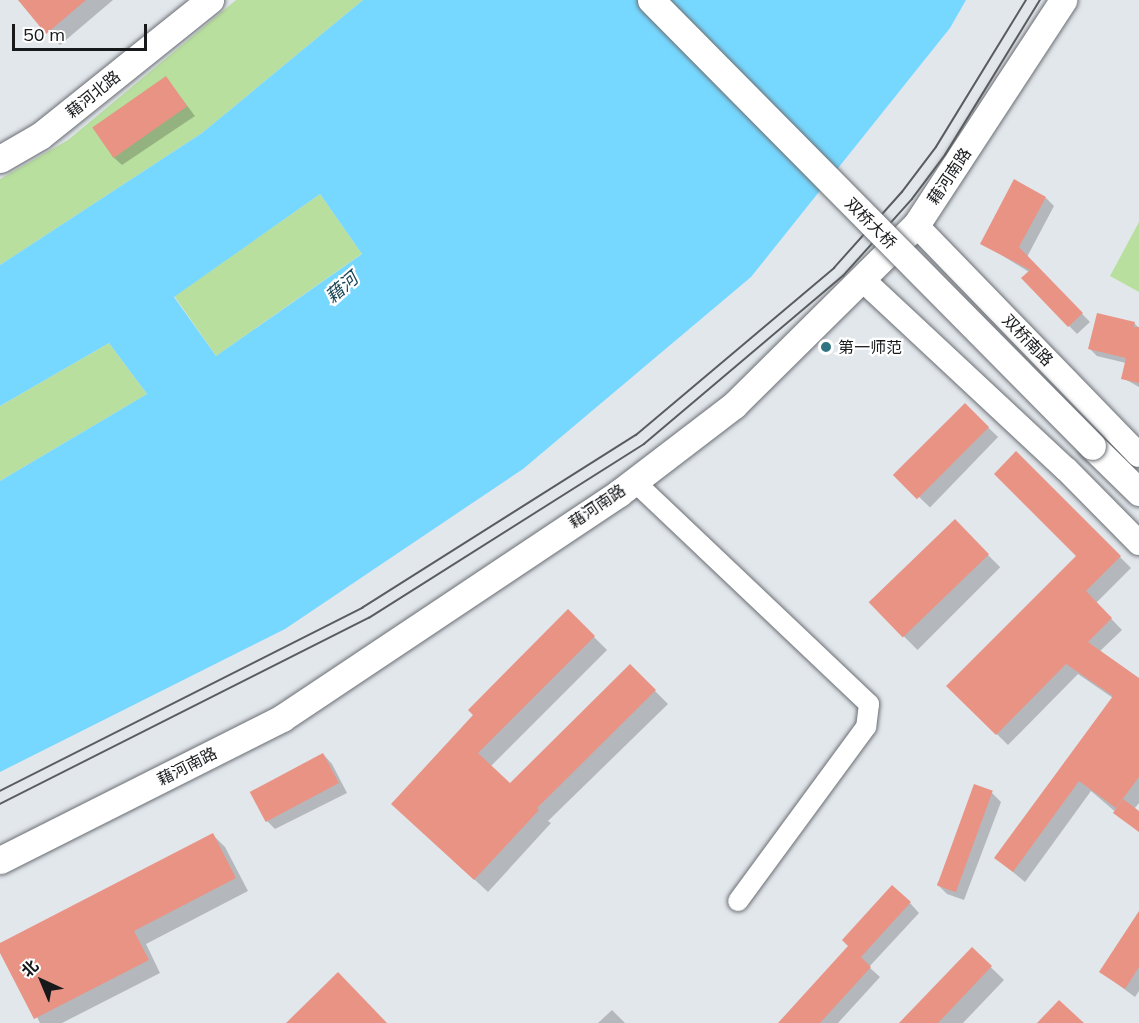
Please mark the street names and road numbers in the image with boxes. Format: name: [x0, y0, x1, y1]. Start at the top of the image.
street label: 藉河北路: [62, 66, 124, 122]
street label: 藉河南路: [923, 144, 975, 208]
street label: 双桥大桥: [842, 194, 900, 252]
street label: 双桥南路: [999, 310, 1057, 370]
street label: 藉河南路: [565, 480, 629, 532]
street label: 藉河南路: [154, 743, 220, 789]

